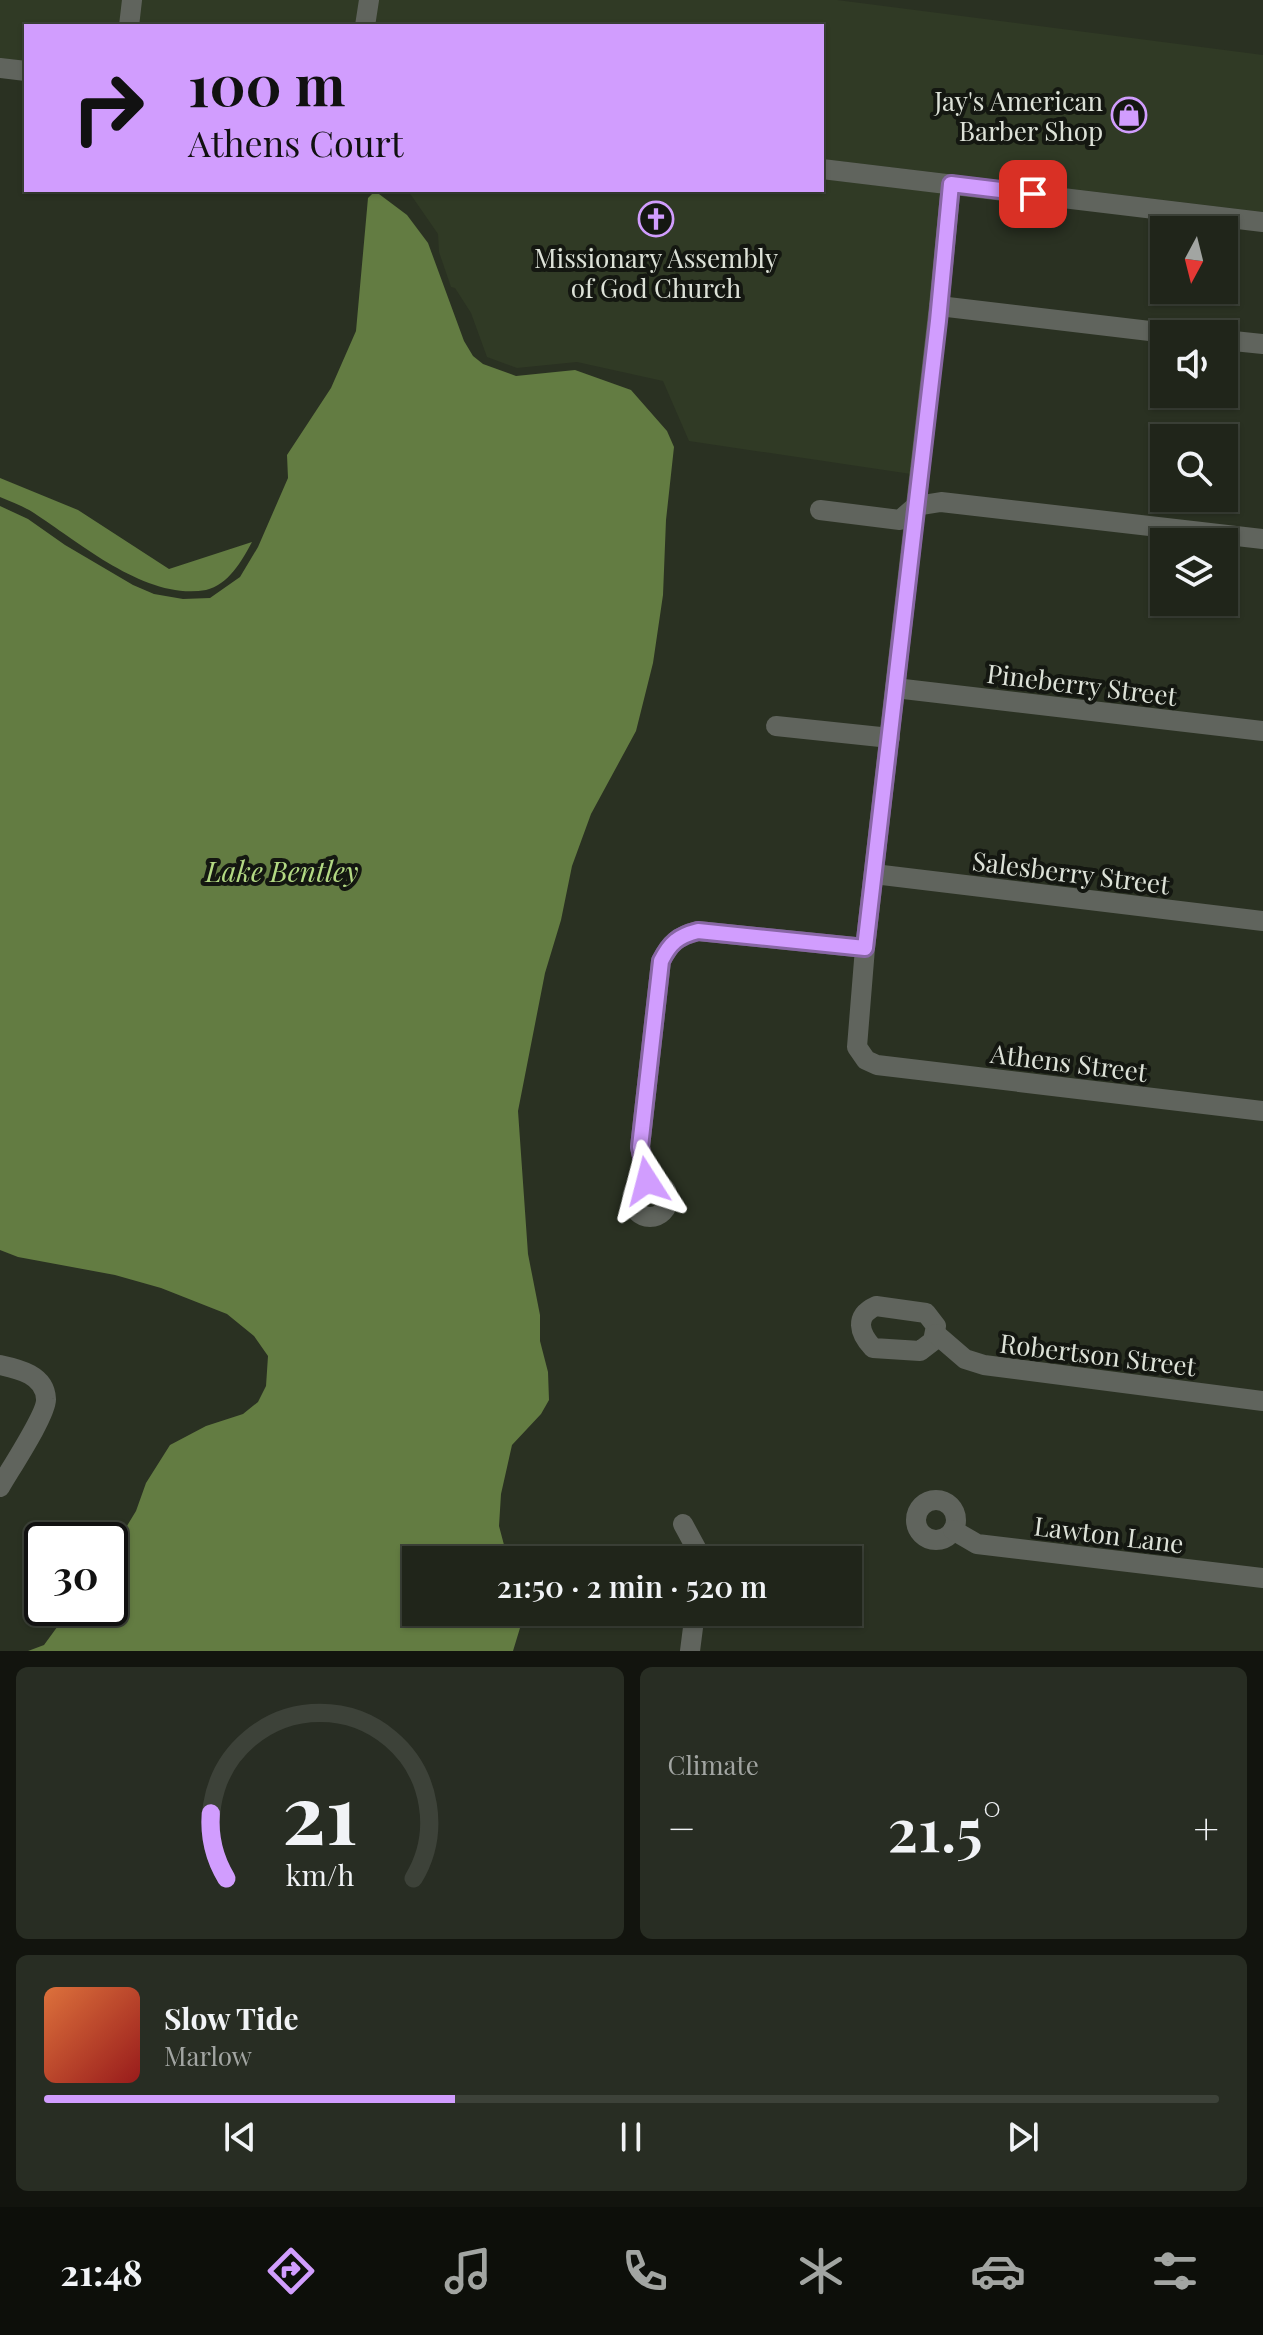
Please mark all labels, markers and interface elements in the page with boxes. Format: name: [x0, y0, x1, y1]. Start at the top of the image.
text: 100 m: [188, 46, 345, 121]
icon: right: [56, 56, 160, 160]
place label: Jay's American Barber Shop: [933, 83, 1103, 148]
shop icon: Jay's American Barber Shop: [1110, 96, 1148, 134]
text: Athens Court: [188, 118, 404, 166]
pin: [999, 160, 1067, 228]
icon: arrive: [1011, 172, 1055, 216]
church icon: Missionary Assembly of God Church: [637, 200, 675, 238]
north arrow: [1150, 216, 1238, 304]
map controls: [1150, 216, 1238, 616]
place label: Missionary Assembly of God Church: [534, 240, 778, 305]
button: sound: [1150, 320, 1238, 408]
button: search: [1150, 424, 1238, 512]
button: layers: [1150, 528, 1238, 616]
street label: Pineberry Street: [985, 655, 1180, 713]
street label: Salesberry Street: [970, 843, 1172, 902]
water label: Lake Bentley: [204, 852, 359, 889]
street label: Athens Street: [988, 1035, 1150, 1089]
position arrow: [605, 1139, 689, 1223]
street label: Robertson Street: [998, 1325, 1199, 1383]
street label: Lawton Lane: [1032, 1507, 1186, 1561]
speed limit sign: 30: [24, 1522, 128, 1626]
text: 21:50 · 2 min · 520 m: [497, 1566, 767, 1606]
text: Climate: [668, 1747, 759, 1782]
text: 21: [282, 1755, 357, 1866]
text: 21.5°: [888, 1787, 1002, 1867]
text: −: [668, 1797, 696, 1856]
text: +: [1193, 1797, 1219, 1856]
text: km/h: [285, 1855, 354, 1893]
text: Slow Tide: [164, 1998, 299, 2038]
text: Marlow: [164, 2038, 252, 2073]
icon: previous: [218, 2115, 262, 2159]
icon: pause: [609, 2115, 653, 2159]
icon: next: [1001, 2115, 1045, 2159]
icon: directions: [263, 2243, 319, 2299]
icon: music: [440, 2243, 496, 2299]
icon: phone: [617, 2243, 673, 2299]
icon: climate: [793, 2243, 849, 2299]
icon: car: [970, 2243, 1026, 2299]
icon: filters: [1147, 2243, 1203, 2299]
text: 21:48: [60, 2247, 143, 2295]

